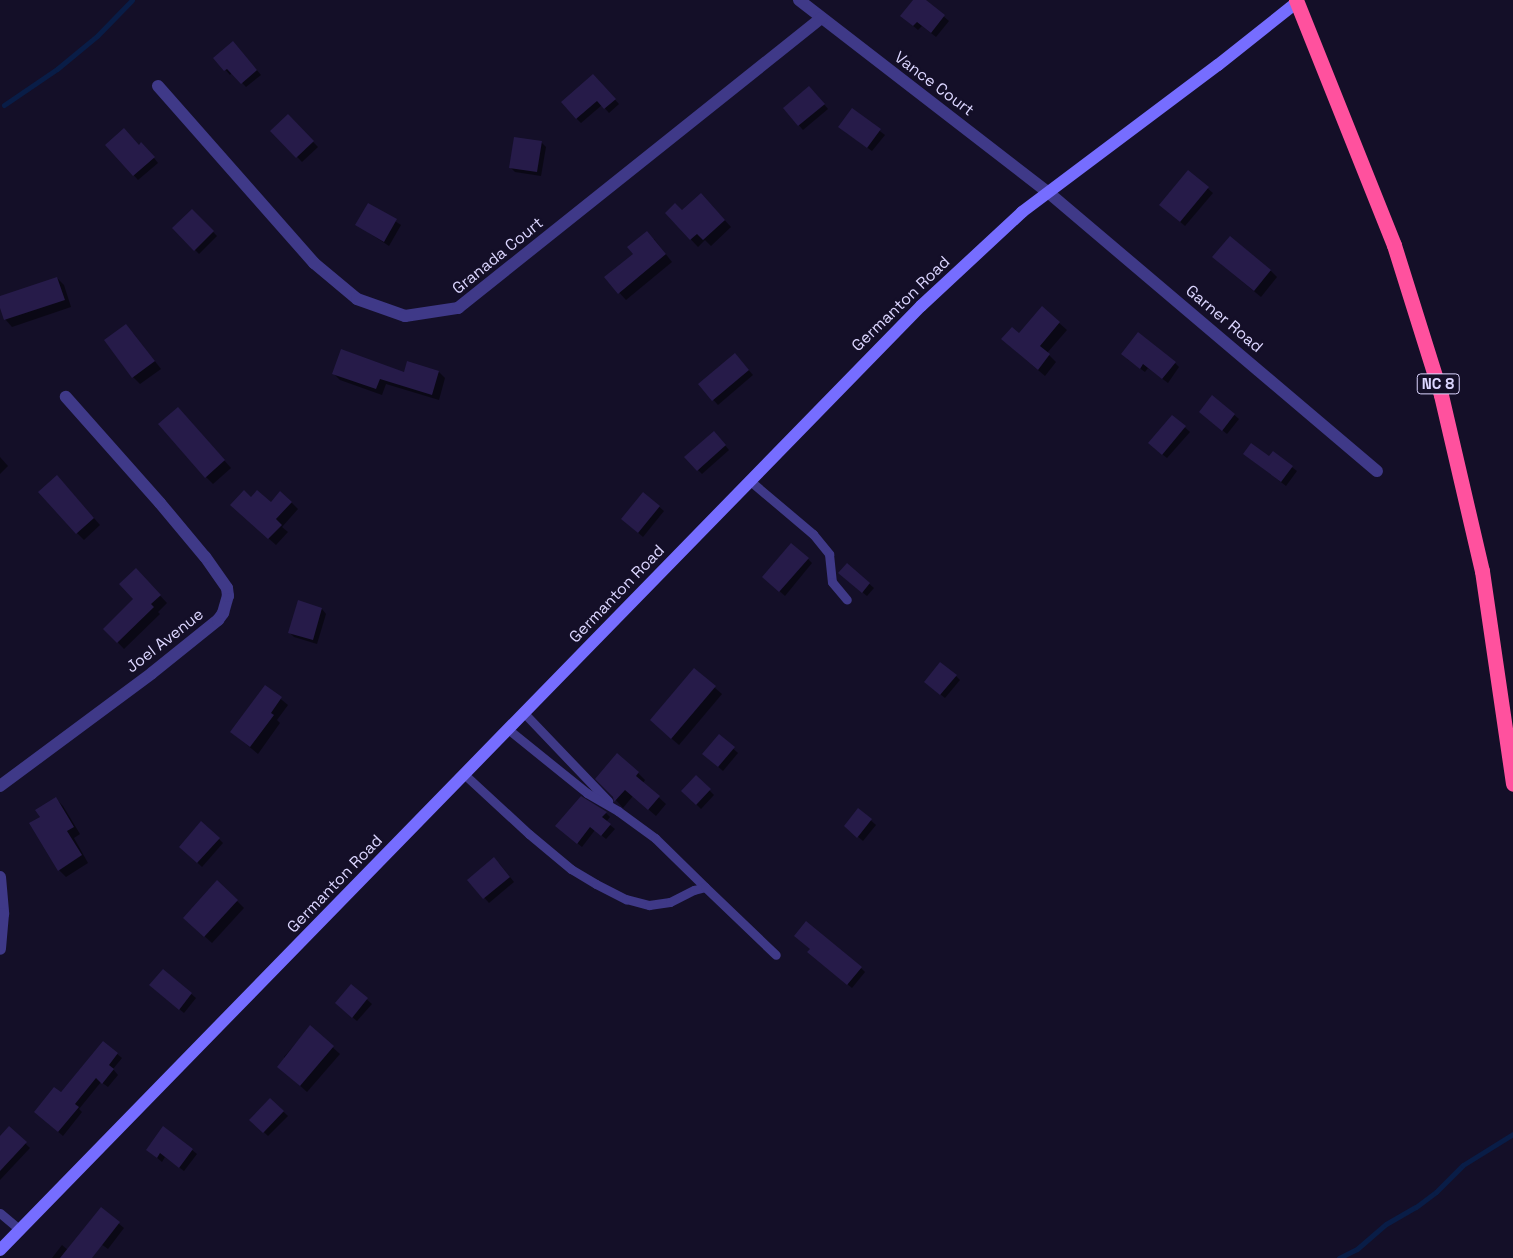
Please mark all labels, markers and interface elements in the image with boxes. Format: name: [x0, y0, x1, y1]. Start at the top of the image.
street label: Vance Court: [890, 48, 978, 120]
street label: Granada Court: [449, 214, 547, 298]
street label: Germanton Road: [848, 252, 954, 356]
street label: Garner Road: [1182, 281, 1266, 357]
road number: NC 8: [1416, 372, 1460, 396]
street label: Germanton Road: [565, 541, 669, 647]
street label: Joel Avenue: [122, 605, 208, 677]
street label: Germanton Road: [283, 831, 387, 937]

